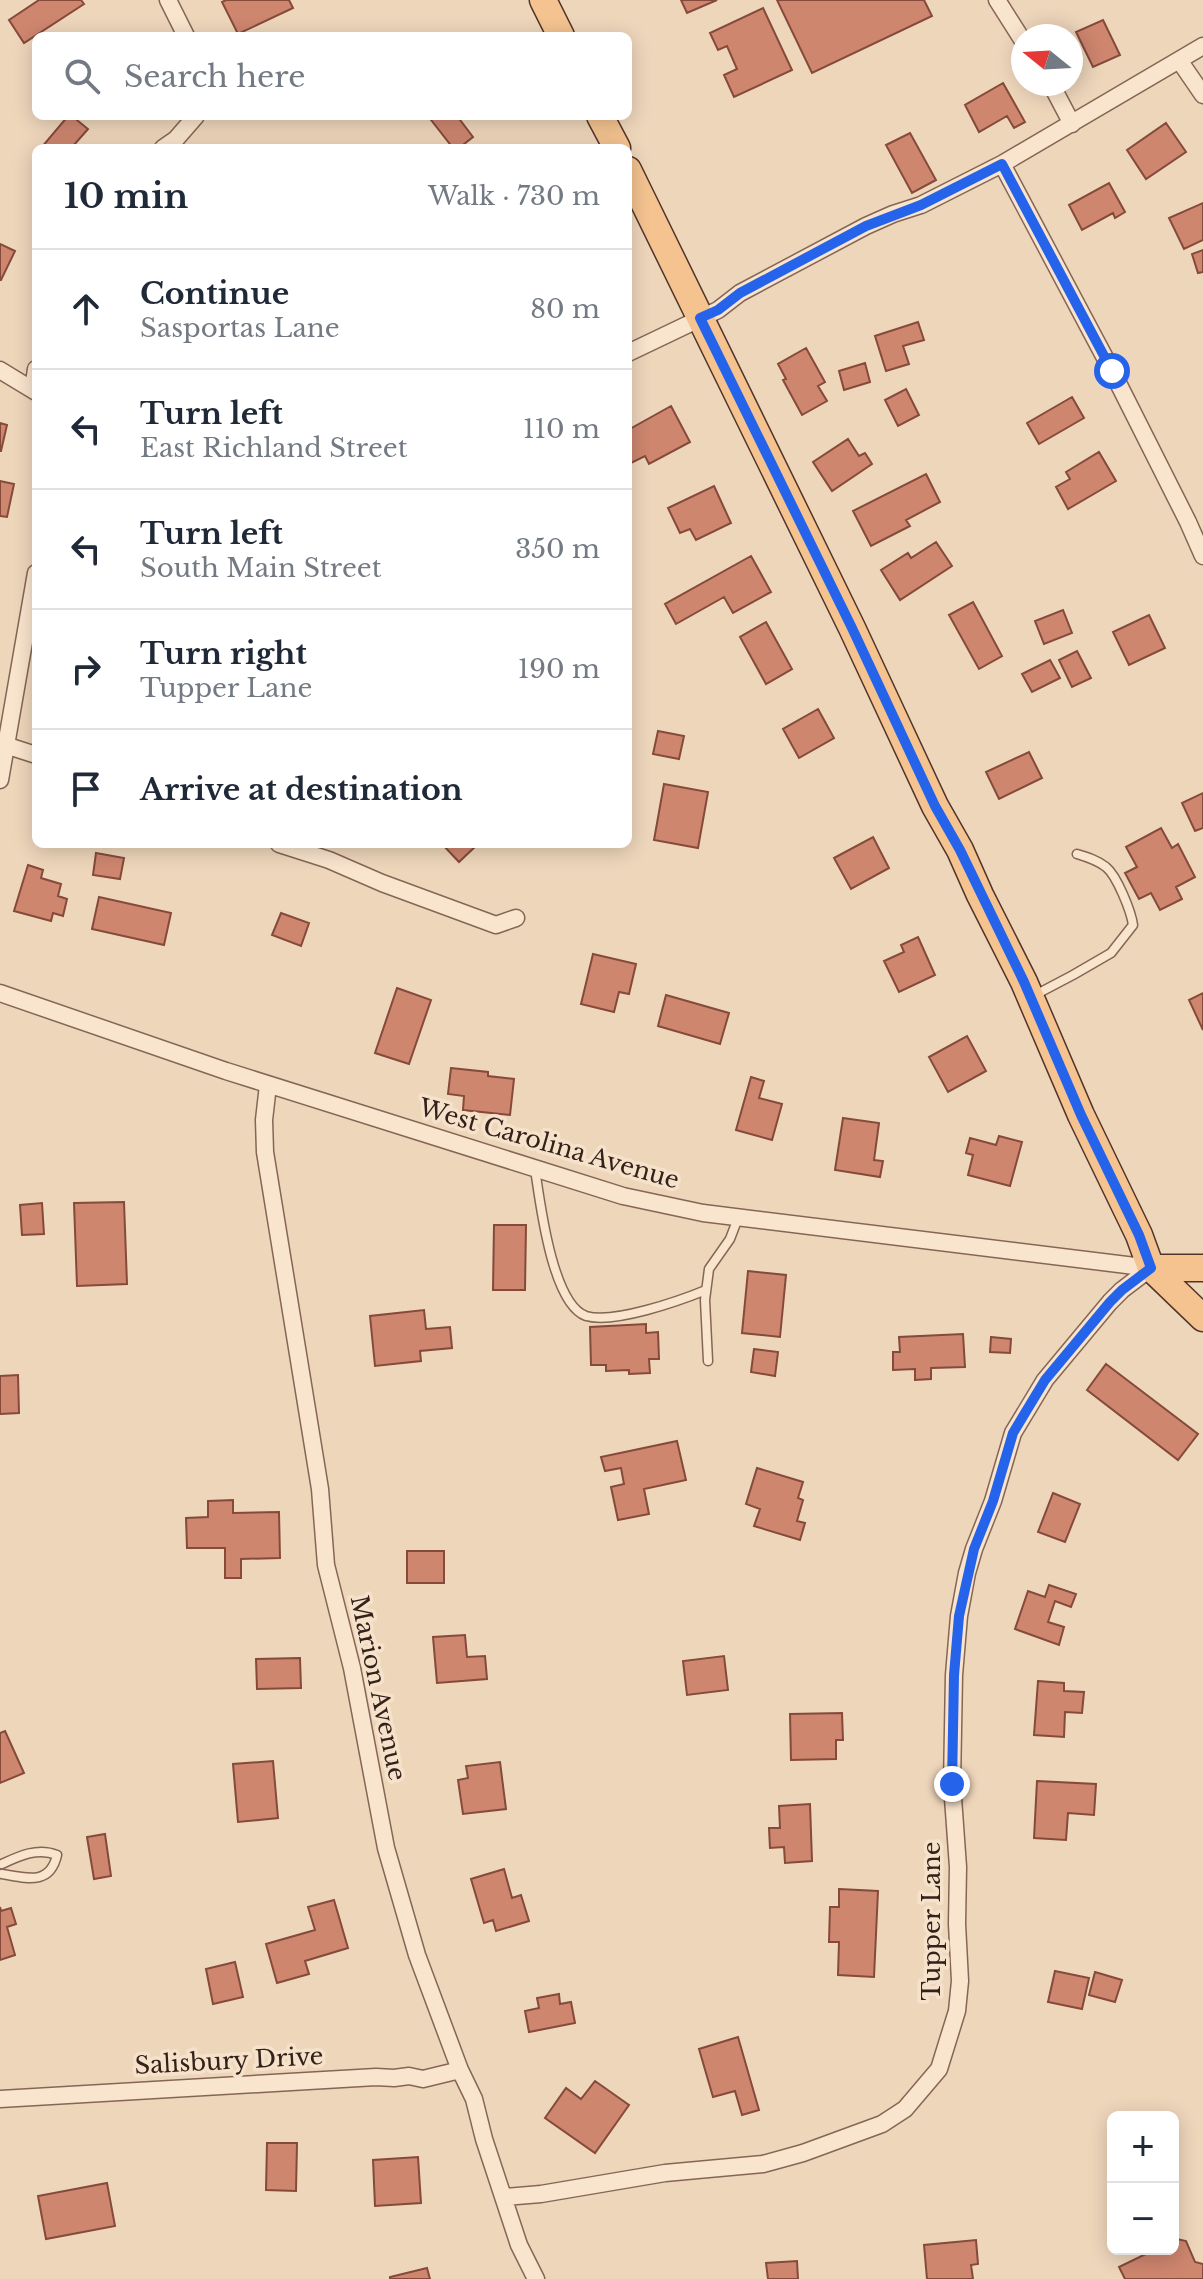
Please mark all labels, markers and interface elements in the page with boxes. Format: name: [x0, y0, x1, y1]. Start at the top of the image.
north arrow: [1011, 24, 1083, 96]
search box: [32, 32, 632, 120]
icon: search: [60, 54, 104, 98]
text: Search here: [124, 58, 305, 95]
text: 10 min: [64, 175, 188, 217]
text: Walk · 730 m: [428, 180, 600, 212]
text: Continue: [140, 275, 289, 312]
icon: ahead: [64, 287, 108, 331]
text: 80 m: [530, 293, 600, 325]
text: Sasportas Lane: [140, 312, 340, 344]
route start: [1094, 353, 1130, 389]
text: Turn left: [140, 395, 283, 432]
icon: left: [64, 407, 108, 451]
text: 110 m: [523, 413, 600, 445]
text: East Richland Street: [140, 432, 408, 464]
text: Turn left: [140, 515, 283, 552]
icon: left: [64, 527, 108, 571]
text: 350 m: [515, 533, 600, 565]
text: South Main Street: [140, 552, 382, 584]
text: Turn right: [140, 635, 307, 672]
icon: right: [64, 647, 108, 691]
text: 190 m: [518, 653, 600, 685]
text: Tupper Lane: [140, 672, 312, 704]
icon: arrive: [64, 767, 108, 811]
text: Arrive at destination: [140, 771, 463, 808]
street label: West Carolina Avenue: [415, 1092, 683, 1195]
street label: Marion Avenue: [345, 1593, 412, 1783]
route end: [934, 1766, 970, 1802]
street label: Tupper Lane: [917, 1841, 946, 2001]
street label: Salisbury Drive: [134, 2041, 324, 2080]
map controls: [1107, 2111, 1179, 2255]
button: +: [1107, 2111, 1179, 2183]
button: −: [1107, 2183, 1179, 2255]

